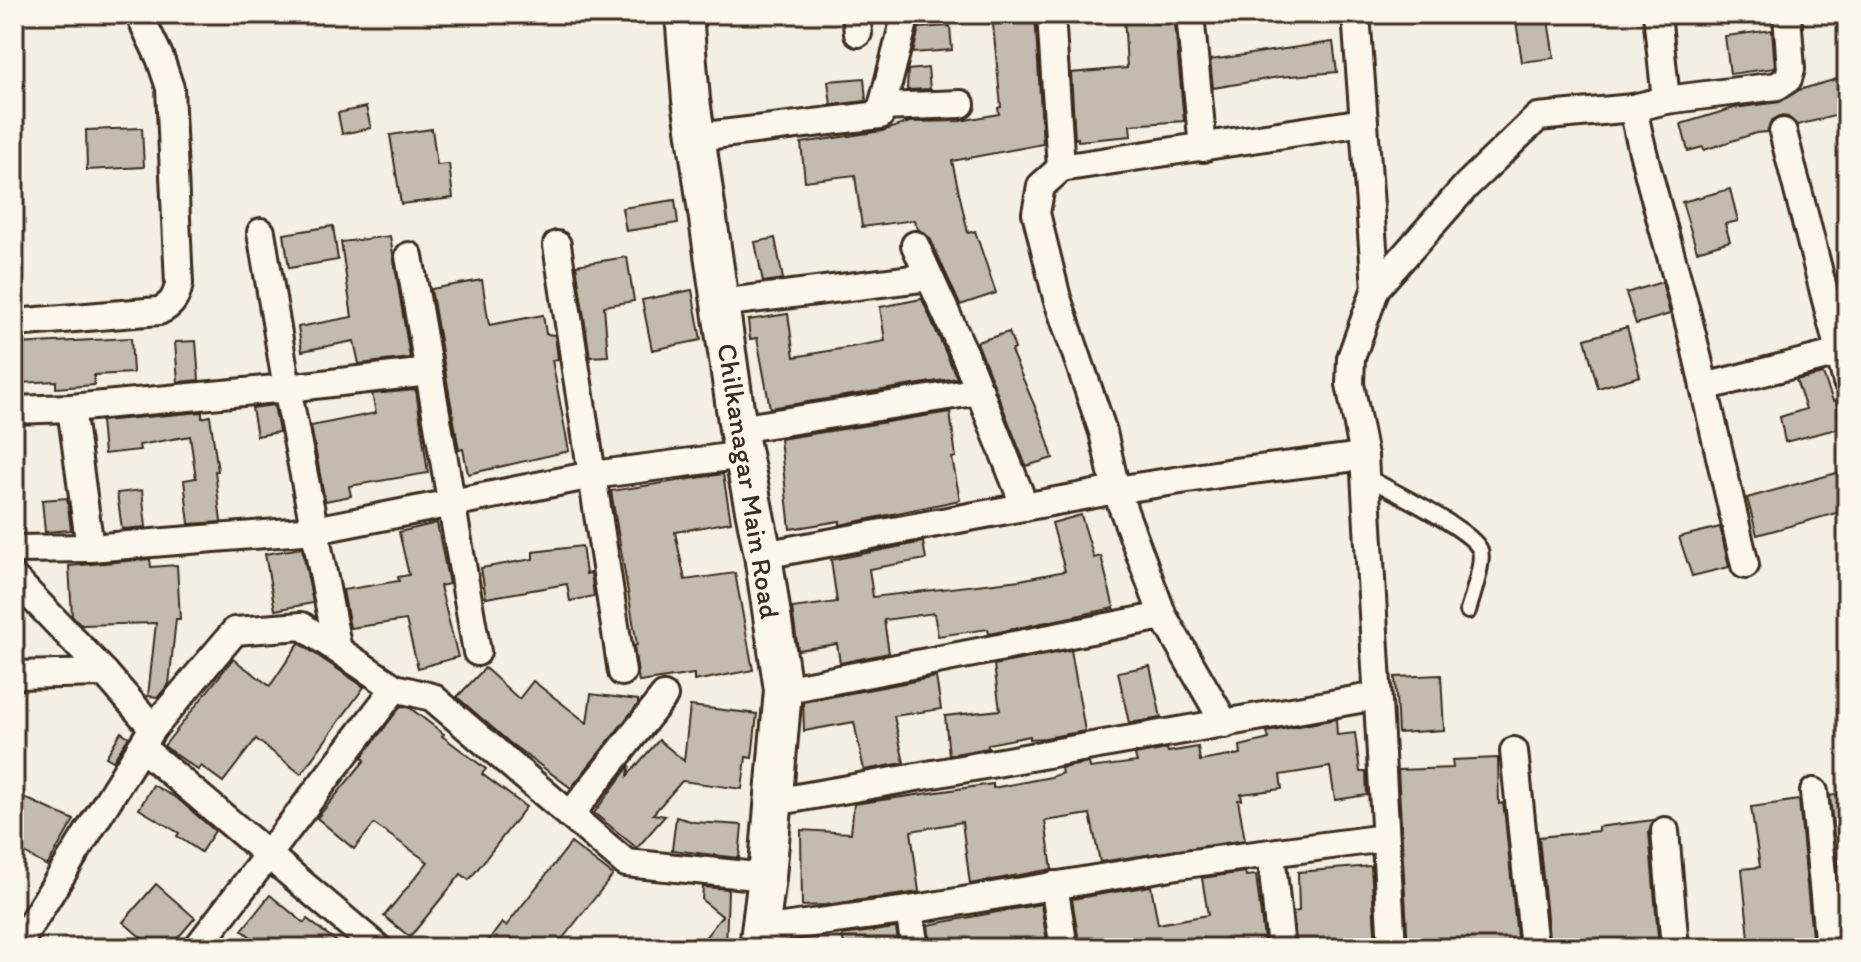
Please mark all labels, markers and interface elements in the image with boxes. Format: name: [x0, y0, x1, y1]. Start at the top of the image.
street label: Chilkanagar Main Road: [710, 341, 788, 621]

